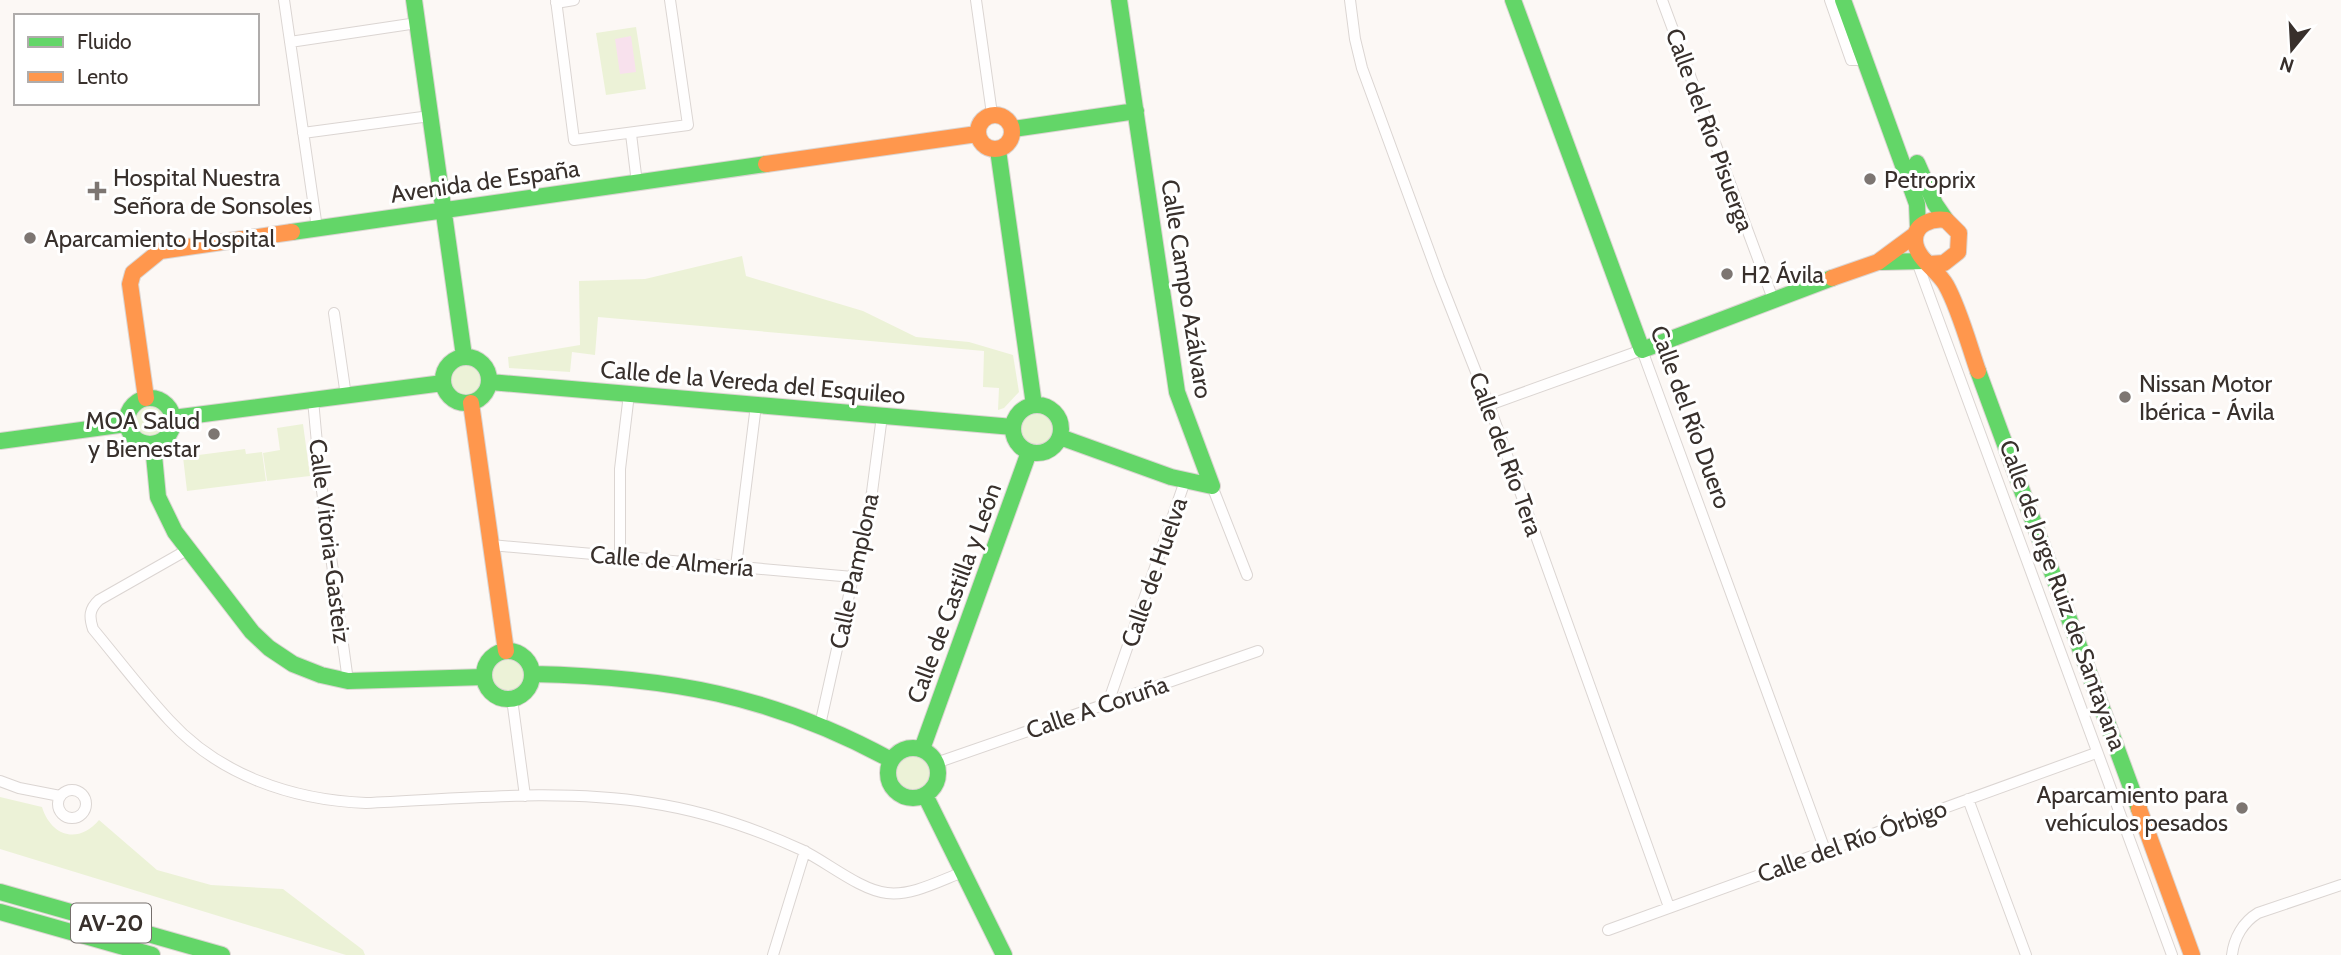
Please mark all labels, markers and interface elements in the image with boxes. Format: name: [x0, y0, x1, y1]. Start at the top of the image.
legend: [14, 14, 259, 105]
north arrow: [2257, 14, 2327, 84]
street label: Calle del Río Pisuerga: [1660, 24, 1760, 236]
text: Fluido: [77, 29, 132, 54]
text: N: [2277, 52, 2297, 78]
text: Lento: [77, 64, 128, 89]
street label: Avenida de España: [389, 153, 582, 209]
place label: Hospital Nuestra Señora de Sonsoles: [113, 163, 313, 220]
place label: Petroprix: [1884, 165, 1976, 194]
marker: Petroprix: [1862, 171, 1878, 187]
street label: Calle Campo Azálvaro: [1155, 177, 1219, 401]
marker: Hospital Nuestra Señora de Sonsoles: [87, 181, 107, 201]
place label: Aparcamiento Hospital: [44, 224, 275, 253]
marker: Aparcamiento Hospital: [22, 230, 38, 246]
place label: H2 Ávila: [1741, 260, 1824, 289]
marker: H2 Ávila: [1719, 266, 1735, 282]
street label: Calle del Río Duero: [1644, 322, 1738, 512]
street label: Calle de la Vereda del Esquileo: [599, 354, 907, 410]
street label: Calle del Río Tera: [1463, 368, 1549, 540]
place label: Nissan Motor Ibérica - Ávila: [2139, 369, 2275, 426]
marker: Nissan Motor Ibérica - Ávila: [2117, 389, 2133, 405]
place label: MOA Salud y Bienestar: [85, 406, 200, 463]
marker: MOA Salud y Bienestar: [206, 426, 222, 442]
street label: Calle de Jorge Ruiz de Santayana: [1993, 436, 2133, 755]
street label: Calle Vitoria-Gasteiz: [303, 437, 357, 645]
street label: Calle de Castilla y León: [901, 479, 1007, 707]
street label: Calle Pamplona: [823, 490, 885, 651]
street label: Calle de Huelva: [1115, 493, 1193, 651]
street label: Calle de Almería: [589, 539, 755, 583]
street label: Calle A Coruña: [1022, 669, 1172, 745]
place label: Aparcamiento para vehículos pesados: [2037, 780, 2228, 837]
street label: Calle del Río Órbigo: [1753, 793, 1951, 889]
marker: Aparcamiento para vehículos pesados: [2234, 800, 2250, 816]
road number: AV-20: [71, 904, 151, 942]

